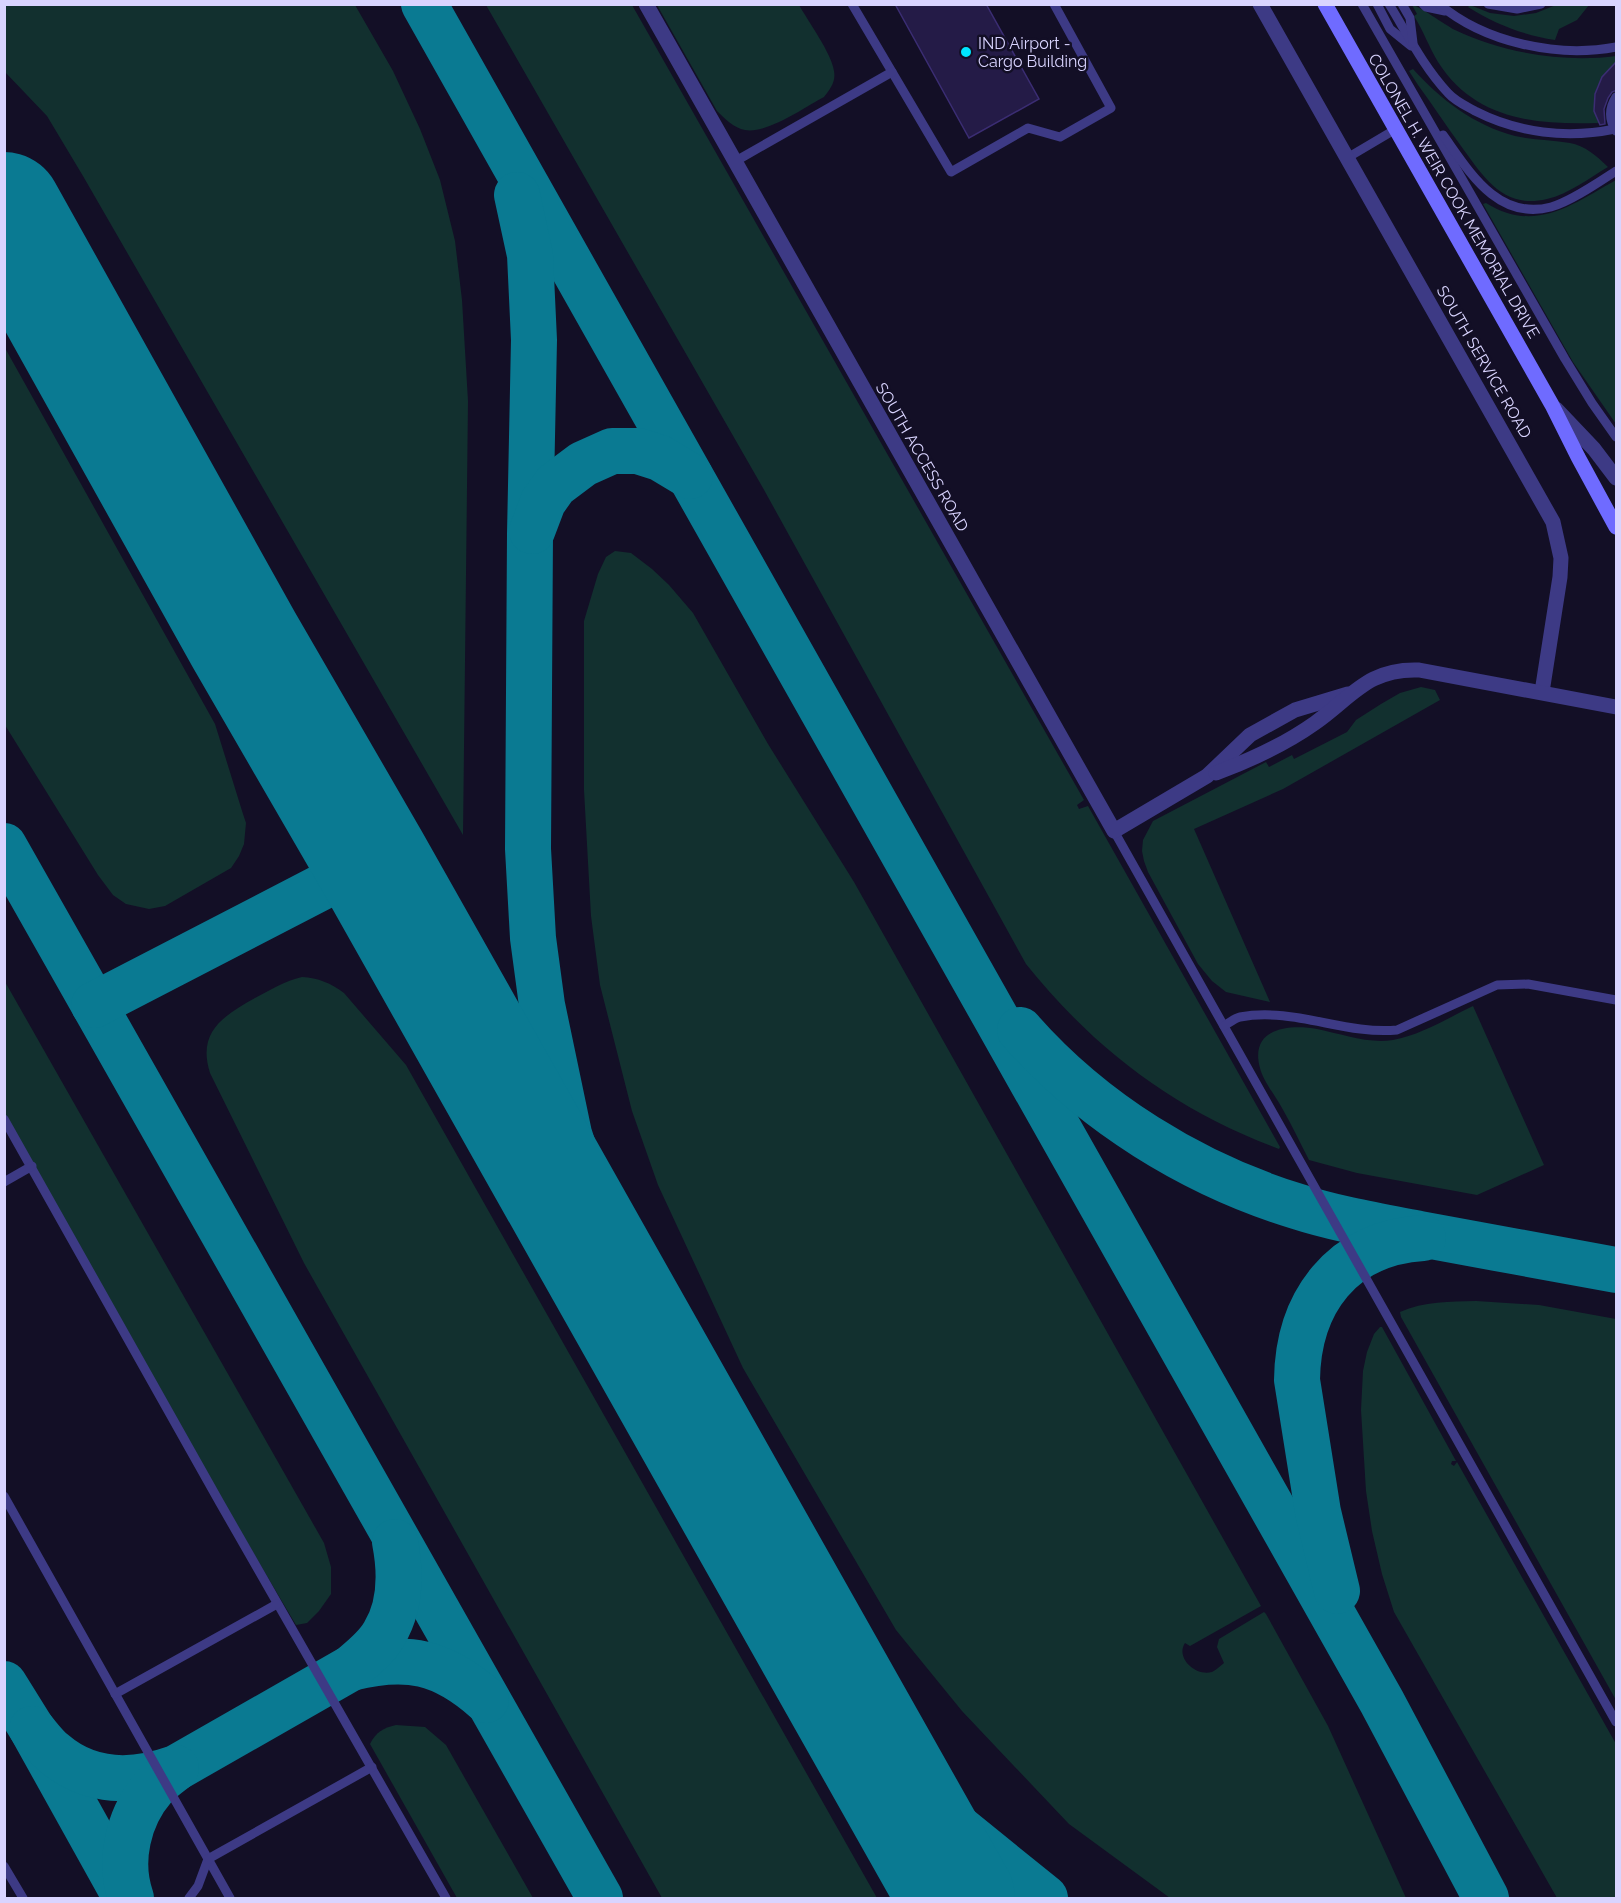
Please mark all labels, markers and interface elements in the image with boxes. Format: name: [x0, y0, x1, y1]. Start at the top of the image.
place label: IND Airport - Cargo Building: [978, 34, 1087, 71]
marker: IND Airport - Cargo Building: [959, 45, 973, 59]
street label: COLONEL H. WEIR COOK MEMORIAL DRIVE: [1364, 50, 1544, 342]
street label: SOUTH SERVICE ROAD: [1433, 282, 1535, 442]
street label: SOUTH ACCESS ROAD: [872, 379, 972, 535]

